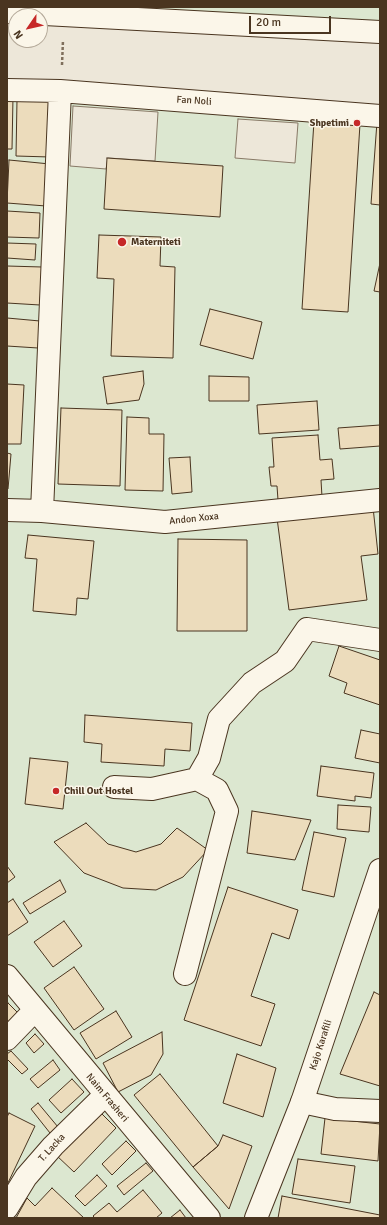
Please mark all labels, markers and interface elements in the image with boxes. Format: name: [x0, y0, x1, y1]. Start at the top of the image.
north arrow: [8, 8, 48, 48]
scale bar: [251, 8, 333, 34]
text: 20 m: [256, 15, 281, 30]
text: N: [11, 28, 26, 41]
street label: Fan Noli: [176, 94, 212, 108]
place label: Shpetimi: [310, 117, 349, 129]
marker: Shpetimi: [352, 118, 362, 128]
marker: Materniteti: [116, 236, 128, 248]
place label: Materniteti: [131, 236, 181, 248]
street label: Andon Xoxa: [168, 510, 220, 528]
place label: Chill Out Hostel: [64, 785, 133, 797]
marker: Chill Out Hostel: [51, 786, 61, 796]
street label: Kajo Karafili: [307, 1018, 335, 1072]
street label: Naim Frasheri: [83, 1071, 131, 1125]
street label: T. Lacka: [36, 1132, 68, 1164]

